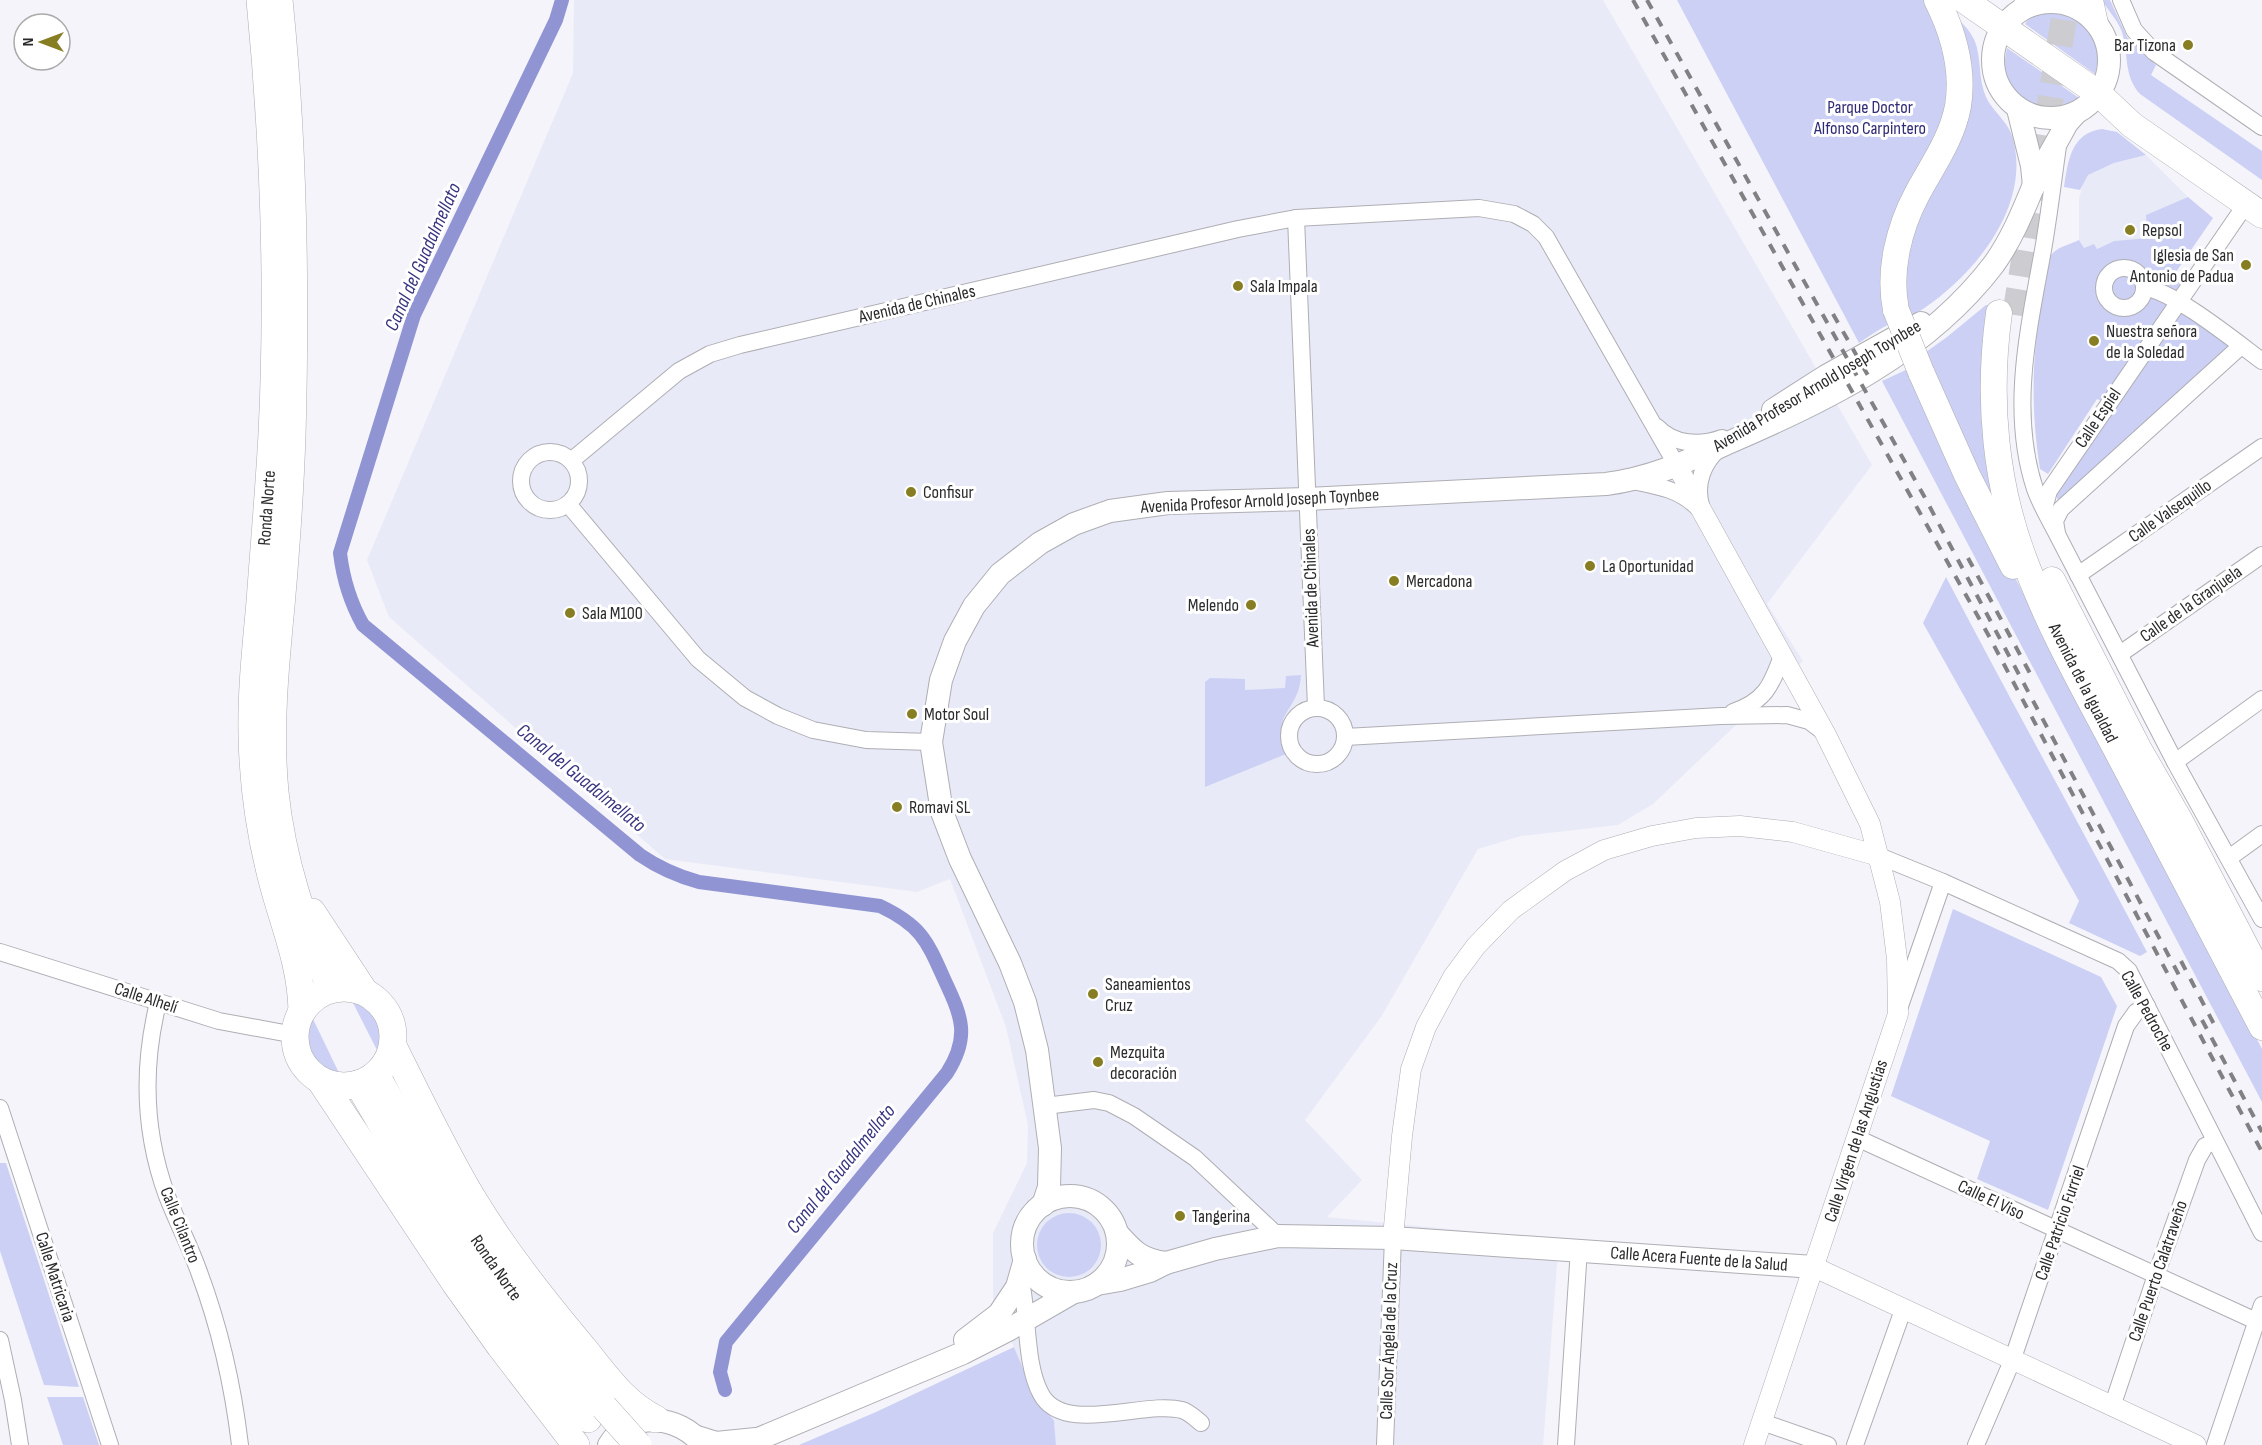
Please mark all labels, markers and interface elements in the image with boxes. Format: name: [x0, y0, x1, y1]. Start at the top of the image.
north arrow: [12, 12, 72, 72]
place label: Bar Tizona: [2114, 35, 2176, 56]
text: N: [19, 38, 38, 46]
marker: Bar Tizona: [2181, 38, 2195, 52]
park label: Parque Doctor Alfonso Carpintero: [1813, 97, 1926, 139]
water label: Canal del Guadalmellato: [380, 179, 466, 335]
place label: Repsol: [2142, 220, 2182, 241]
marker: Repsol: [2123, 223, 2137, 237]
place label: Iglesia de San Antonio de Padua: [2129, 245, 2234, 287]
marker: Iglesia de San Antonio de Padua: [2239, 258, 2253, 272]
place label: Sala Impala: [1250, 276, 1318, 297]
marker: Sala Impala: [1231, 279, 1245, 293]
street label: Avenida de Chinales: [856, 280, 977, 328]
street label: Avenida Profesor Arnold Joseph Toynbee: [1708, 316, 1925, 457]
place label: Nuestra señora de la Soledad: [2106, 321, 2197, 363]
marker: Nuestra señora de la Soledad: [2087, 334, 2101, 348]
street label: Calle Espiel: [2070, 384, 2126, 452]
street label: Ronda Norte: [254, 470, 280, 546]
street label: Calle Valsequillo: [2125, 475, 2215, 547]
place label: Confisur: [923, 482, 974, 503]
street label: Avenida Profesor Arnold Joseph Toynbee: [1139, 484, 1380, 518]
marker: Confisur: [904, 485, 918, 499]
street label: Avenida de Chinales: [1298, 528, 1324, 649]
place label: La Oportunidad: [1602, 556, 1694, 577]
marker: La Oportunidad: [1583, 559, 1597, 573]
street label: Calle de la Granjuela: [2136, 561, 2246, 647]
place label: Mercadona: [1406, 571, 1472, 592]
marker: Mercadona: [1387, 574, 1401, 588]
place label: Melendo: [1188, 595, 1239, 616]
marker: Melendo: [1244, 598, 1258, 612]
place label: Sala M100: [582, 603, 643, 624]
marker: Sala M100: [563, 606, 577, 620]
street label: Avenida de la Igualdad: [2043, 619, 2122, 746]
place label: Motor Soul: [924, 704, 989, 725]
marker: Motor Soul: [905, 707, 919, 721]
water label: Canal del Guadalmellato: [512, 719, 650, 837]
place label: Romavi SL: [909, 797, 971, 818]
marker: Romavi SL: [890, 800, 904, 814]
street label: Calle Pedroche: [2116, 967, 2178, 1055]
place label: Saneamientos Cruz: [1105, 974, 1191, 1016]
street label: Calle Alhelí: [112, 978, 181, 1018]
marker: Saneamientos Cruz: [1086, 987, 1100, 1001]
place label: Mezquita decoración: [1110, 1042, 1177, 1084]
marker: Mezquita decoración: [1091, 1055, 1105, 1069]
street label: Calle Virgen de las Angustias: [1820, 1057, 1892, 1225]
water label: Canal del Guadalmellato: [782, 1100, 900, 1238]
street label: Calle Patricio Furriel: [2031, 1163, 2089, 1283]
street label: Calle El Viso: [1954, 1175, 2028, 1225]
street label: Calle Cilantro: [155, 1184, 205, 1266]
street label: Calle Puerto Calatraveño: [2124, 1198, 2192, 1344]
place label: Tangerina: [1192, 1206, 1250, 1227]
marker: Tangerina: [1173, 1209, 1187, 1223]
street label: Calle Matricaria: [31, 1229, 79, 1325]
street label: Ronda Norte: [466, 1231, 526, 1305]
street label: Calle Acera Fuente de la Salud: [1610, 1242, 1788, 1276]
street label: Calle Sor Ángela de la Cruz: [1376, 1262, 1402, 1420]

